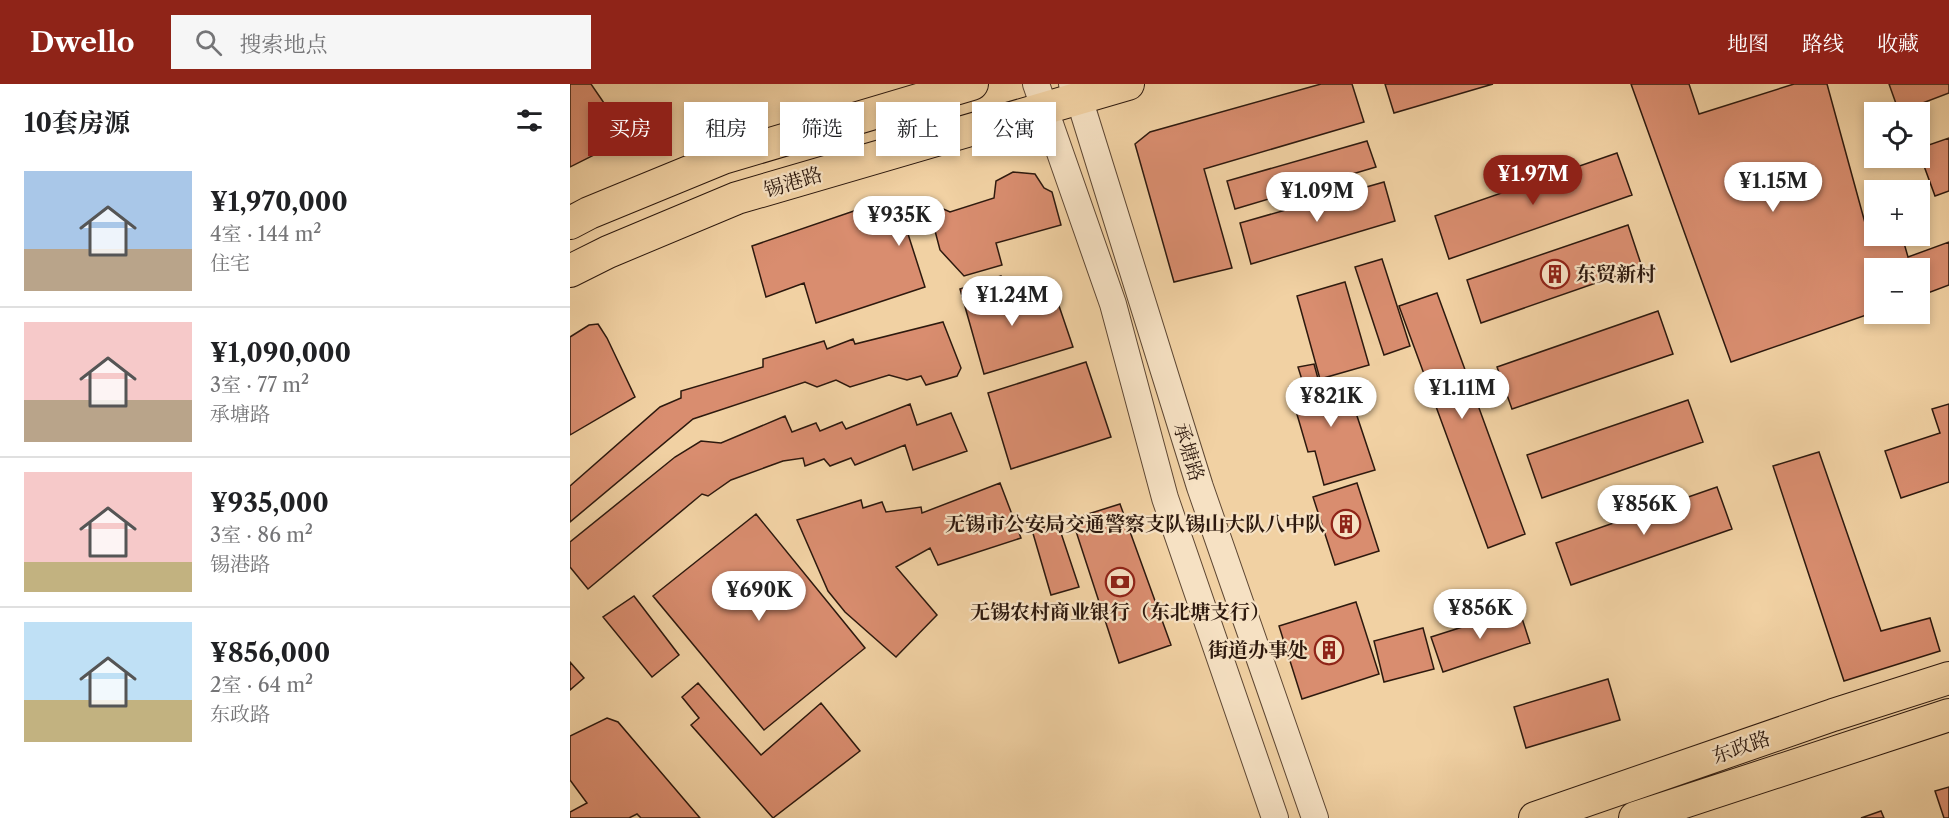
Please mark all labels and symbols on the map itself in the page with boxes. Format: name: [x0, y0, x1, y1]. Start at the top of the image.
pin: ¥1.97M: [1484, 155, 1582, 206]
street label: 锡港路: [761, 162, 825, 202]
pin: ¥1.15M: [1724, 162, 1822, 213]
pin: ¥1.09M: [1268, 172, 1366, 223]
pin: ¥935K: [857, 196, 941, 247]
building icon: 东贸新村: [1539, 258, 1571, 290]
place label: 东贸新村: [1576, 262, 1656, 286]
pin: ¥1.24M: [963, 276, 1061, 327]
pin: ¥1.11M: [1413, 369, 1511, 420]
pin: ¥821K: [1289, 377, 1373, 428]
street label: 承塘路: [1169, 420, 1209, 484]
pin: ¥856K: [1602, 485, 1686, 536]
building icon: 无锡市公安局交通警察支队锡山大队八中队: [1330, 508, 1362, 540]
place label: 无锡市公安局交通警察支队锡山大队八中队: [945, 512, 1325, 536]
bank icon: 无锡农村商业银行（东北塘支行）: [1104, 566, 1136, 598]
pin: ¥690K: [717, 571, 801, 622]
pin: ¥856K: [1438, 589, 1522, 640]
place label: 无锡农村商业银行（东北塘支行）: [970, 600, 1270, 624]
building icon: 街道办事处: [1313, 634, 1345, 666]
place label: 街道办事处: [1208, 638, 1308, 662]
street label: 东政路: [1709, 726, 1773, 768]

